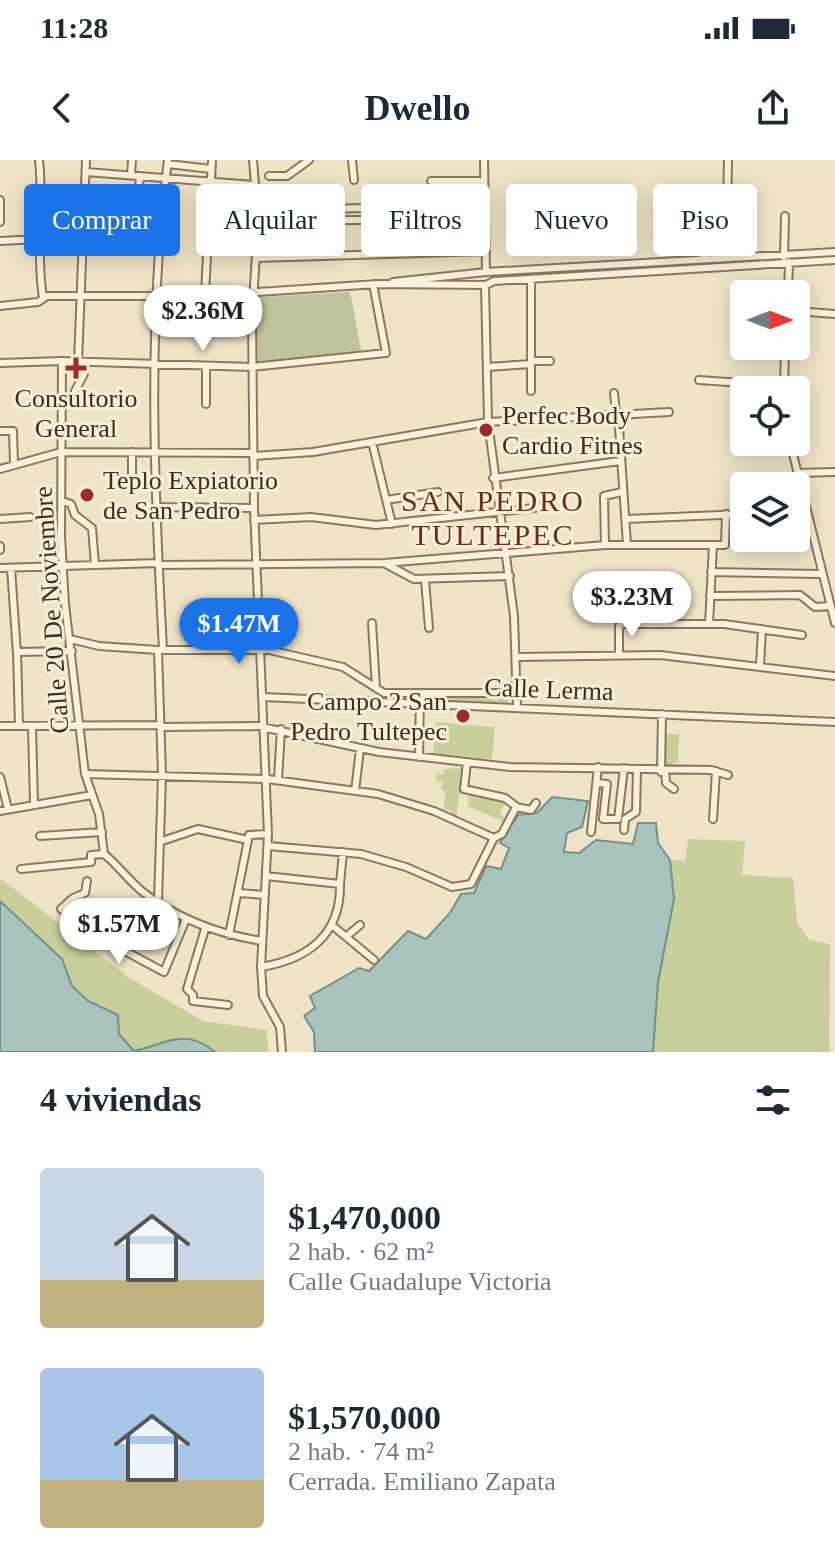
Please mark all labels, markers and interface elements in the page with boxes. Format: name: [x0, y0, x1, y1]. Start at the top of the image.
text: 11:28: [40, 11, 108, 44]
icon: back: [40, 86, 84, 130]
icon: share: [751, 86, 795, 130]
text: Dwello: [365, 88, 470, 128]
chip: Comprar: [24, 184, 180, 256]
chip: Alquilar: [196, 184, 345, 256]
chip: Filtros: [361, 184, 490, 256]
chip: Nuevo: [506, 184, 637, 256]
chip: Piso: [653, 184, 757, 256]
north arrow: [730, 280, 810, 360]
map controls: [730, 280, 810, 552]
pin: $2.36M: [138, 285, 268, 353]
text: $2.36M: [161, 296, 245, 325]
marker: Consultorio General: [65, 357, 87, 379]
button: locate: [730, 376, 810, 456]
place label: Consultorio General: [15, 384, 137, 443]
place label: Perfec Body Cardio Fitnes: [502, 401, 643, 460]
marker: Perfec Body Cardio Fitnes: [477, 421, 495, 439]
place label: Teplo Expiatorio de San Pedro: [103, 466, 278, 525]
button: layers: [730, 472, 810, 552]
district label: SAN PEDRO TULTEPEC: [401, 484, 585, 551]
street label: Calle 20 De Noviembre: [28, 485, 75, 735]
marker: Teplo Expiatorio de San Pedro: [78, 486, 96, 504]
pin: $3.23M: [567, 571, 697, 639]
text: $3.23M: [590, 582, 674, 611]
pin: $1.47M: [174, 598, 304, 666]
text: $1.47M: [197, 609, 281, 638]
street label: Calle Lerma: [484, 673, 615, 706]
place label: Campo 2 San Pedro Tultepec: [290, 687, 447, 746]
marker: Campo 2 San Pedro Tultepec: [454, 707, 472, 725]
pin: $1.57M: [54, 898, 184, 966]
text: $1.57M: [77, 909, 161, 938]
icon: filters: [751, 1078, 795, 1122]
text: 4 viviendas: [40, 1081, 202, 1118]
text: $1,470,000: [288, 1199, 441, 1236]
icon: home: [104, 1200, 200, 1296]
text: 2 hab. · 62 m²: [288, 1237, 434, 1266]
text: Calle Guadalupe Victoria: [288, 1267, 552, 1296]
text: $1,570,000: [288, 1399, 441, 1436]
icon: home: [104, 1400, 200, 1496]
text: 2 hab. · 74 m²: [288, 1437, 434, 1466]
text: Cerrada. Emiliano Zapata: [288, 1467, 556, 1496]

